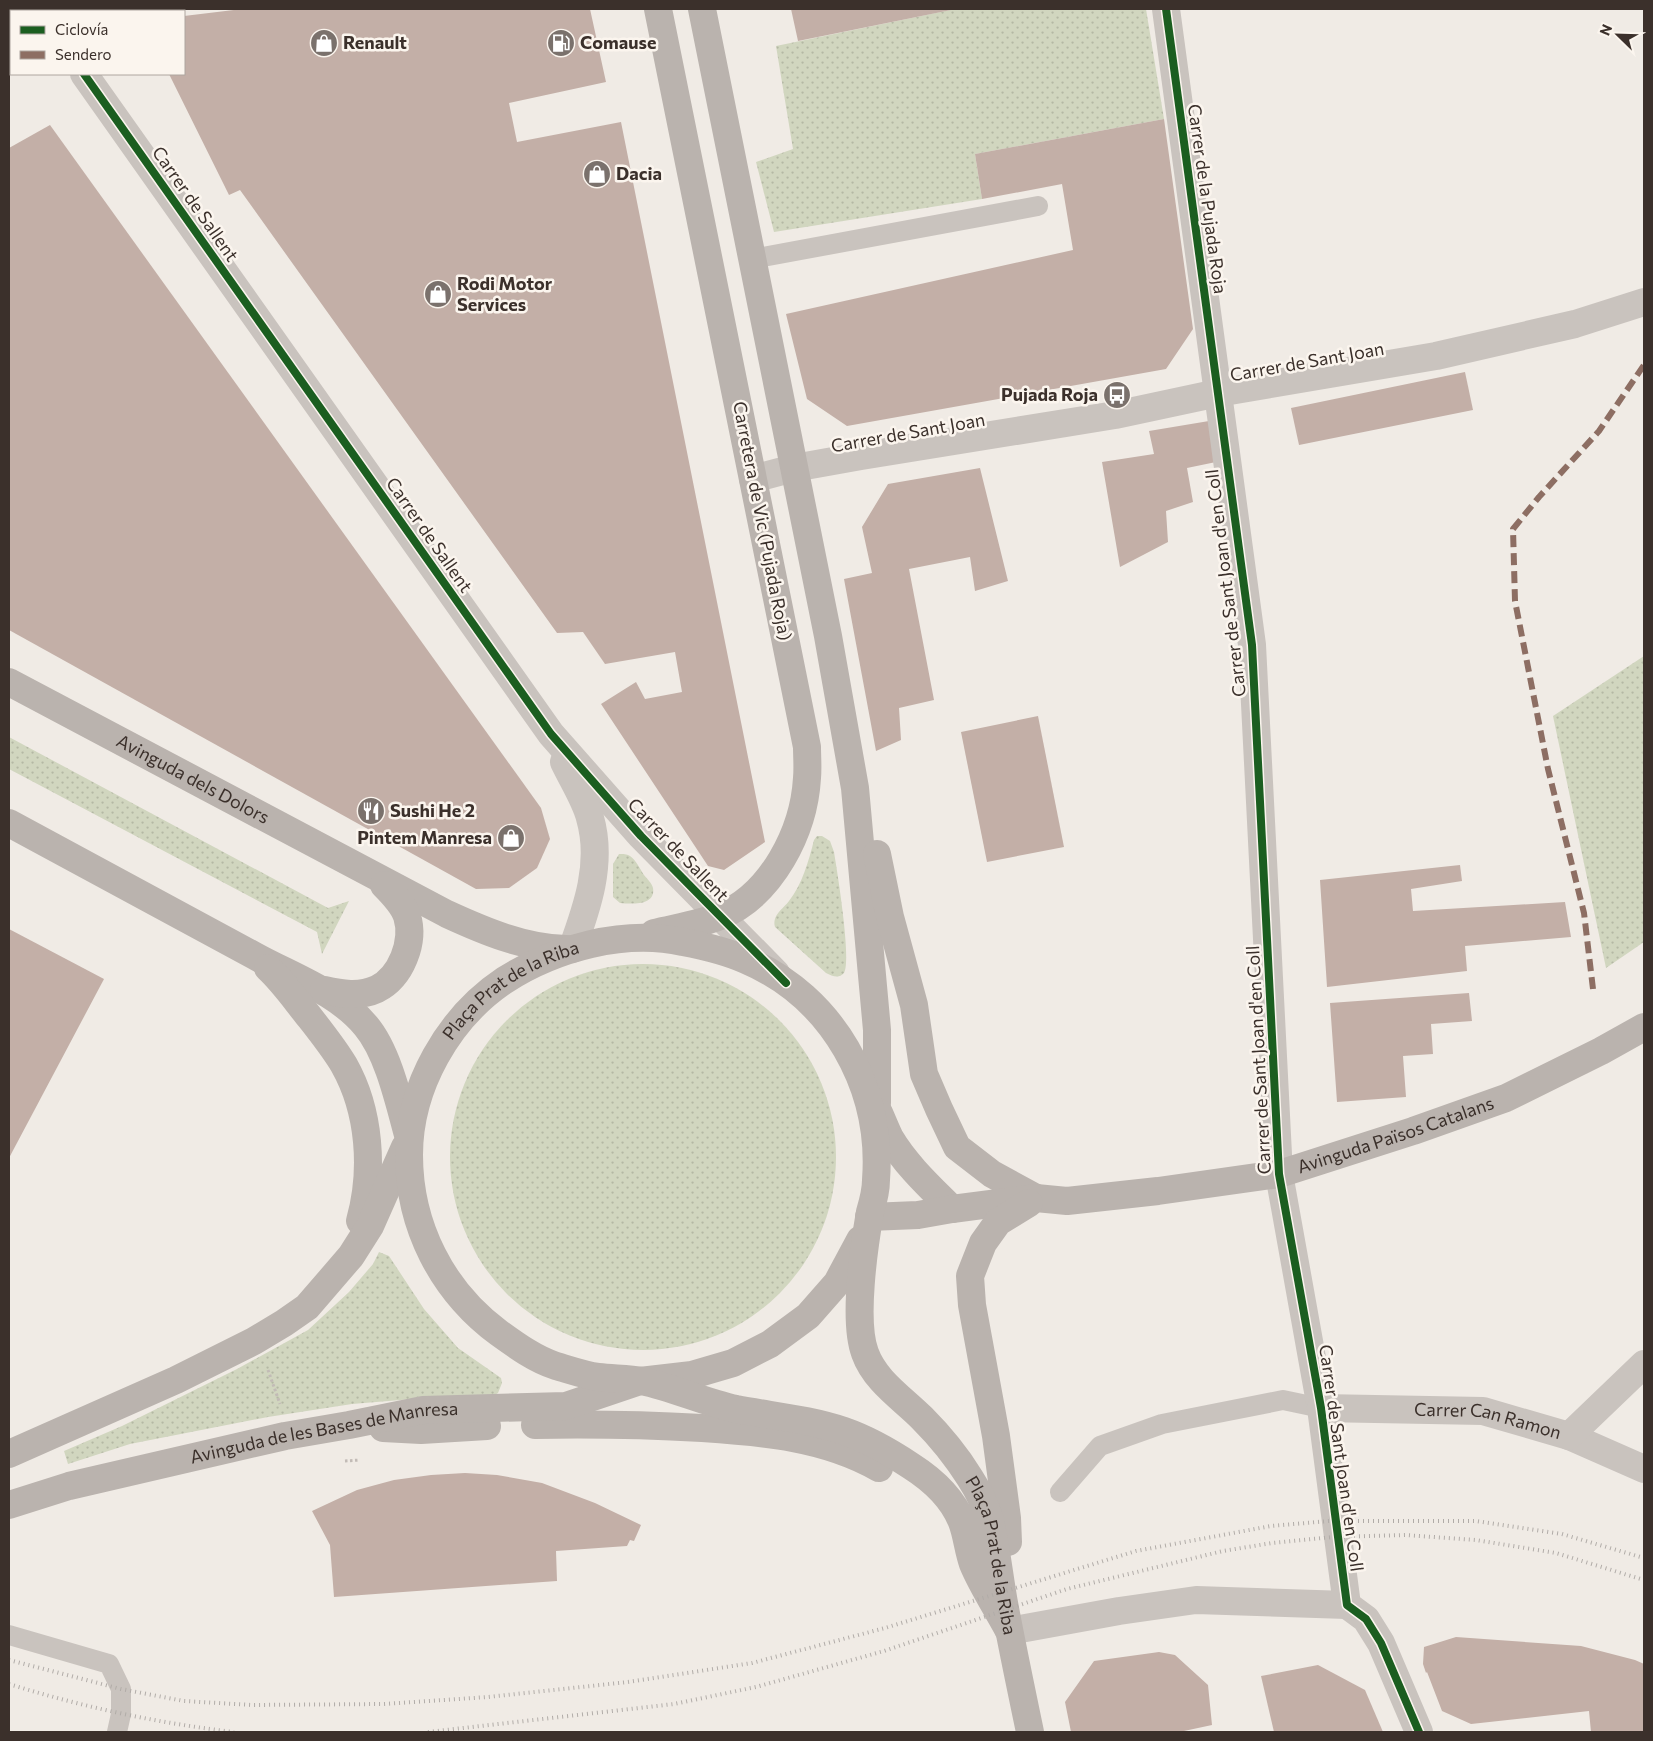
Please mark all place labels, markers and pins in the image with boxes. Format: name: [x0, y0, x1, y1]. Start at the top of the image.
shop icon: Renault: [309, 28, 339, 58]
fuel station icon: Comause: [546, 28, 576, 58]
place label: Renault: [343, 31, 407, 53]
place label: Comause: [580, 31, 656, 53]
shop icon: Dacia: [582, 159, 612, 189]
place label: Dacia: [616, 162, 662, 184]
place label: Rodi Motor Services: [457, 272, 553, 315]
shop icon: Rodi Motor Services: [423, 279, 453, 309]
bus stop icon: Pujada Roja: [1102, 380, 1132, 410]
place label: Pujada Roja: [1001, 383, 1098, 405]
restaurant icon: Sushi He 2: [356, 796, 386, 826]
place label: Sushi He 2: [390, 799, 475, 821]
shop icon: Pintem Manresa: [496, 823, 526, 853]
place label: Pintem Manresa: [357, 826, 492, 848]

